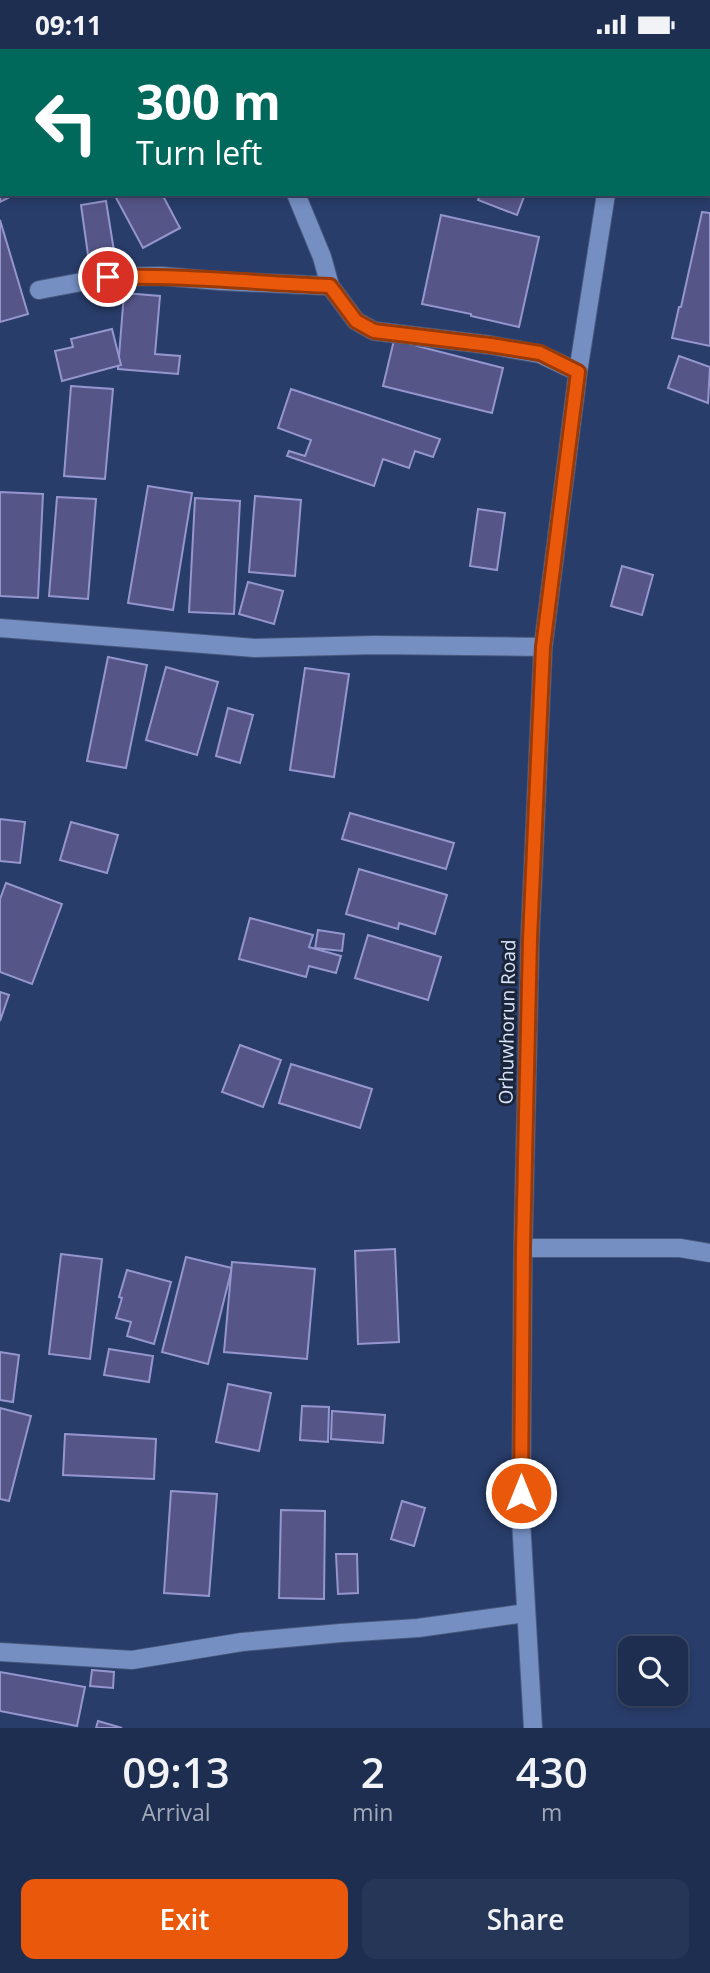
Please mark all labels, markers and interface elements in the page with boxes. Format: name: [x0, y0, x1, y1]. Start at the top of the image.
text: 09:11: [35, 7, 102, 43]
text: 300 m: [136, 68, 281, 134]
icon: left: [21, 77, 112, 168]
text: Turn left: [136, 131, 262, 174]
pin: [78, 247, 138, 307]
icon: arrive: [89, 258, 127, 296]
street label: Orhuwhorun Road: [493, 939, 521, 1105]
position arrow: [484, 1456, 558, 1530]
map controls: [618, 1636, 688, 1706]
button: search: [618, 1636, 688, 1706]
text: 09:13: [122, 1743, 230, 1800]
text: 2: [361, 1743, 385, 1800]
text: 430: [516, 1743, 588, 1800]
text: Arrival: [141, 1796, 211, 1828]
text: min: [352, 1796, 393, 1828]
text: m: [541, 1796, 562, 1828]
button: Exit: [21, 1879, 348, 1959]
button: Share: [362, 1879, 689, 1959]

